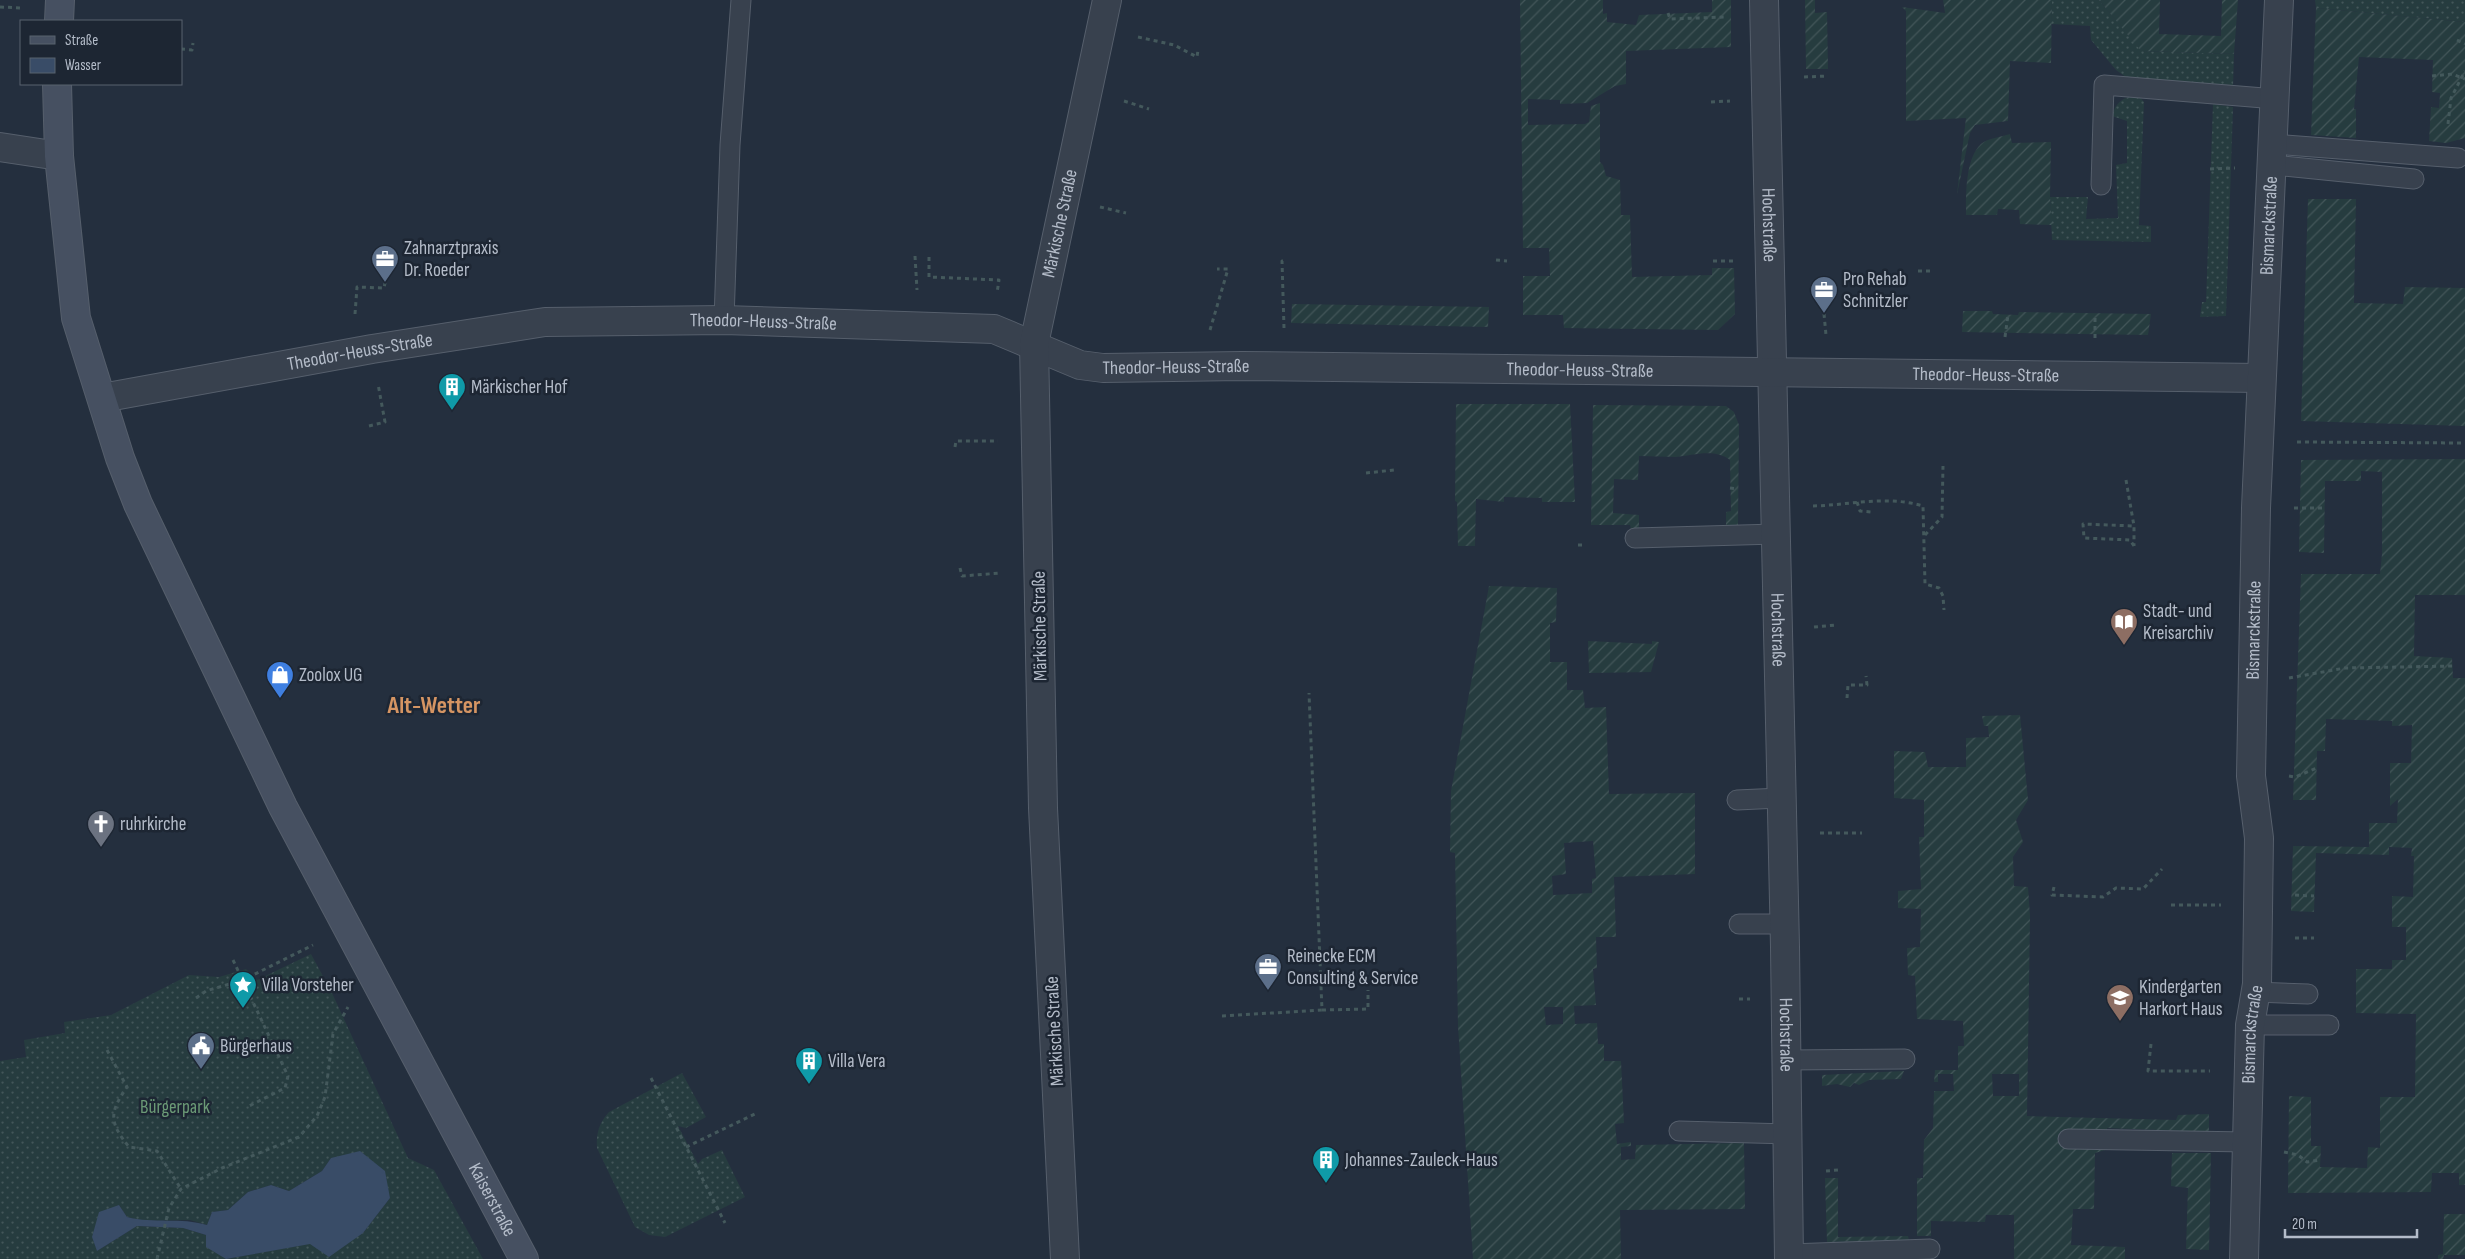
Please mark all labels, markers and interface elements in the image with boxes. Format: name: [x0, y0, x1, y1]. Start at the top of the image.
legend: [20, 20, 182, 85]
text: Straße: [65, 31, 98, 50]
text: Wasser: [65, 56, 102, 75]
street label: Märkische Straße: [1037, 167, 1082, 280]
street label: Bismarckstraße: [2255, 176, 2283, 275]
street label: Hochstraße: [1757, 188, 1781, 262]
place label: Zahnarztpraxis Dr. Roeder: [404, 237, 499, 282]
office icon: Zahnarztpraxis Dr. Roeder: [370, 244, 400, 283]
place label: Pro Rehab Schnitzler: [1843, 268, 1908, 313]
office icon: Pro Rehab Schnitzler: [1809, 275, 1839, 314]
street label: Theodor-Heuss-Straße: [690, 308, 837, 335]
street label: Theodor-Heuss-Straße: [285, 328, 434, 376]
street label: Theodor-Heuss-Straße: [1102, 354, 1250, 380]
street label: Theodor-Heuss-Straße: [1506, 358, 1653, 382]
street label: Theodor-Heuss-Straße: [1912, 362, 2059, 387]
building icon: Märkischer Hof: [437, 372, 467, 411]
place label: Märkischer Hof: [471, 376, 568, 399]
street label: Märkische Straße: [1028, 571, 1052, 681]
street label: Bismarckstraße: [2241, 581, 2266, 680]
street label: Hochstraße: [1766, 593, 1790, 667]
place label: Stadt- und Kreisarchiv: [2143, 600, 2214, 645]
library icon: Stadt- und Kreisarchiv: [2109, 607, 2139, 646]
shop icon: Zoolox UG: [265, 660, 295, 699]
place label: Zoolox UG: [299, 664, 363, 687]
district label: Alt-Wetter: [387, 691, 481, 720]
church icon: ruhrkirche: [86, 809, 116, 848]
place label: ruhrkirche: [120, 813, 186, 836]
place label: Reinecke ECM Consulting & Service: [1287, 945, 1418, 990]
office icon: Reinecke ECM Consulting & Service: [1253, 952, 1283, 991]
place icon: Villa Vorsteher: [228, 970, 258, 1009]
place label: Villa Vorsteher: [262, 974, 354, 997]
street label: Märkische Straße: [1041, 975, 1069, 1087]
place label: Kindergarten Harkort Haus: [2139, 976, 2223, 1021]
school or university icon: Kindergarten Harkort Haus: [2105, 983, 2135, 1022]
street label: Bismarckstraße: [2237, 983, 2268, 1084]
street label: Hochstraße: [1774, 998, 1798, 1072]
public building icon: Bürgerhaus: [186, 1031, 216, 1070]
place label: Bürgerhaus: [220, 1035, 292, 1058]
building icon: Villa Vera: [794, 1046, 824, 1085]
place label: Villa Vera: [828, 1050, 886, 1073]
park label: Bürgerpark: [140, 1096, 211, 1119]
building icon: Johannes-Zauleck-Haus: [1311, 1145, 1341, 1184]
place label: Johannes-Zauleck-Haus: [1344, 1149, 1498, 1172]
street label: Kaiserstraße: [463, 1159, 521, 1240]
scale bar: [2285, 1206, 2418, 1238]
text: 20 m: [2292, 1215, 2317, 1234]

